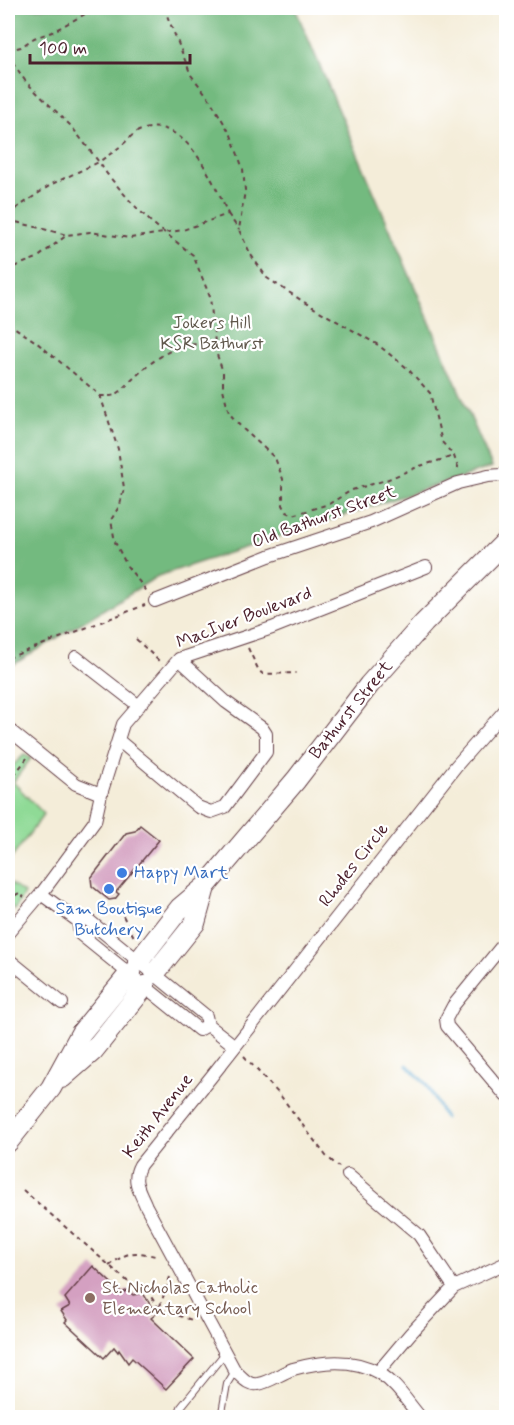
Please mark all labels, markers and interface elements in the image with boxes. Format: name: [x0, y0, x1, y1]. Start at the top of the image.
scale bar: [30, 27, 190, 65]
text: 100 m: [39, 37, 87, 61]
park label: Jokers Hill KSR Bathurst: [160, 311, 264, 356]
street label: Old Bathurst Street: [249, 480, 400, 554]
street label: MacIver Boulevard: [173, 581, 315, 655]
street label: Bathurst Street: [304, 655, 399, 764]
street label: Rhodes Circle: [314, 818, 394, 912]
place label: Happy Mart: [134, 861, 229, 885]
marker: Happy Mart: [115, 866, 129, 880]
marker: Sam Boutique Butchery: [102, 882, 116, 896]
place label: Sam Boutique Butchery: [56, 897, 162, 942]
street label: Keith Avenue: [117, 1068, 199, 1163]
place label: St. Nicholas Catholic Elementary School: [102, 1276, 258, 1321]
marker: St. Nicholas Catholic Elementary School: [83, 1291, 97, 1305]

